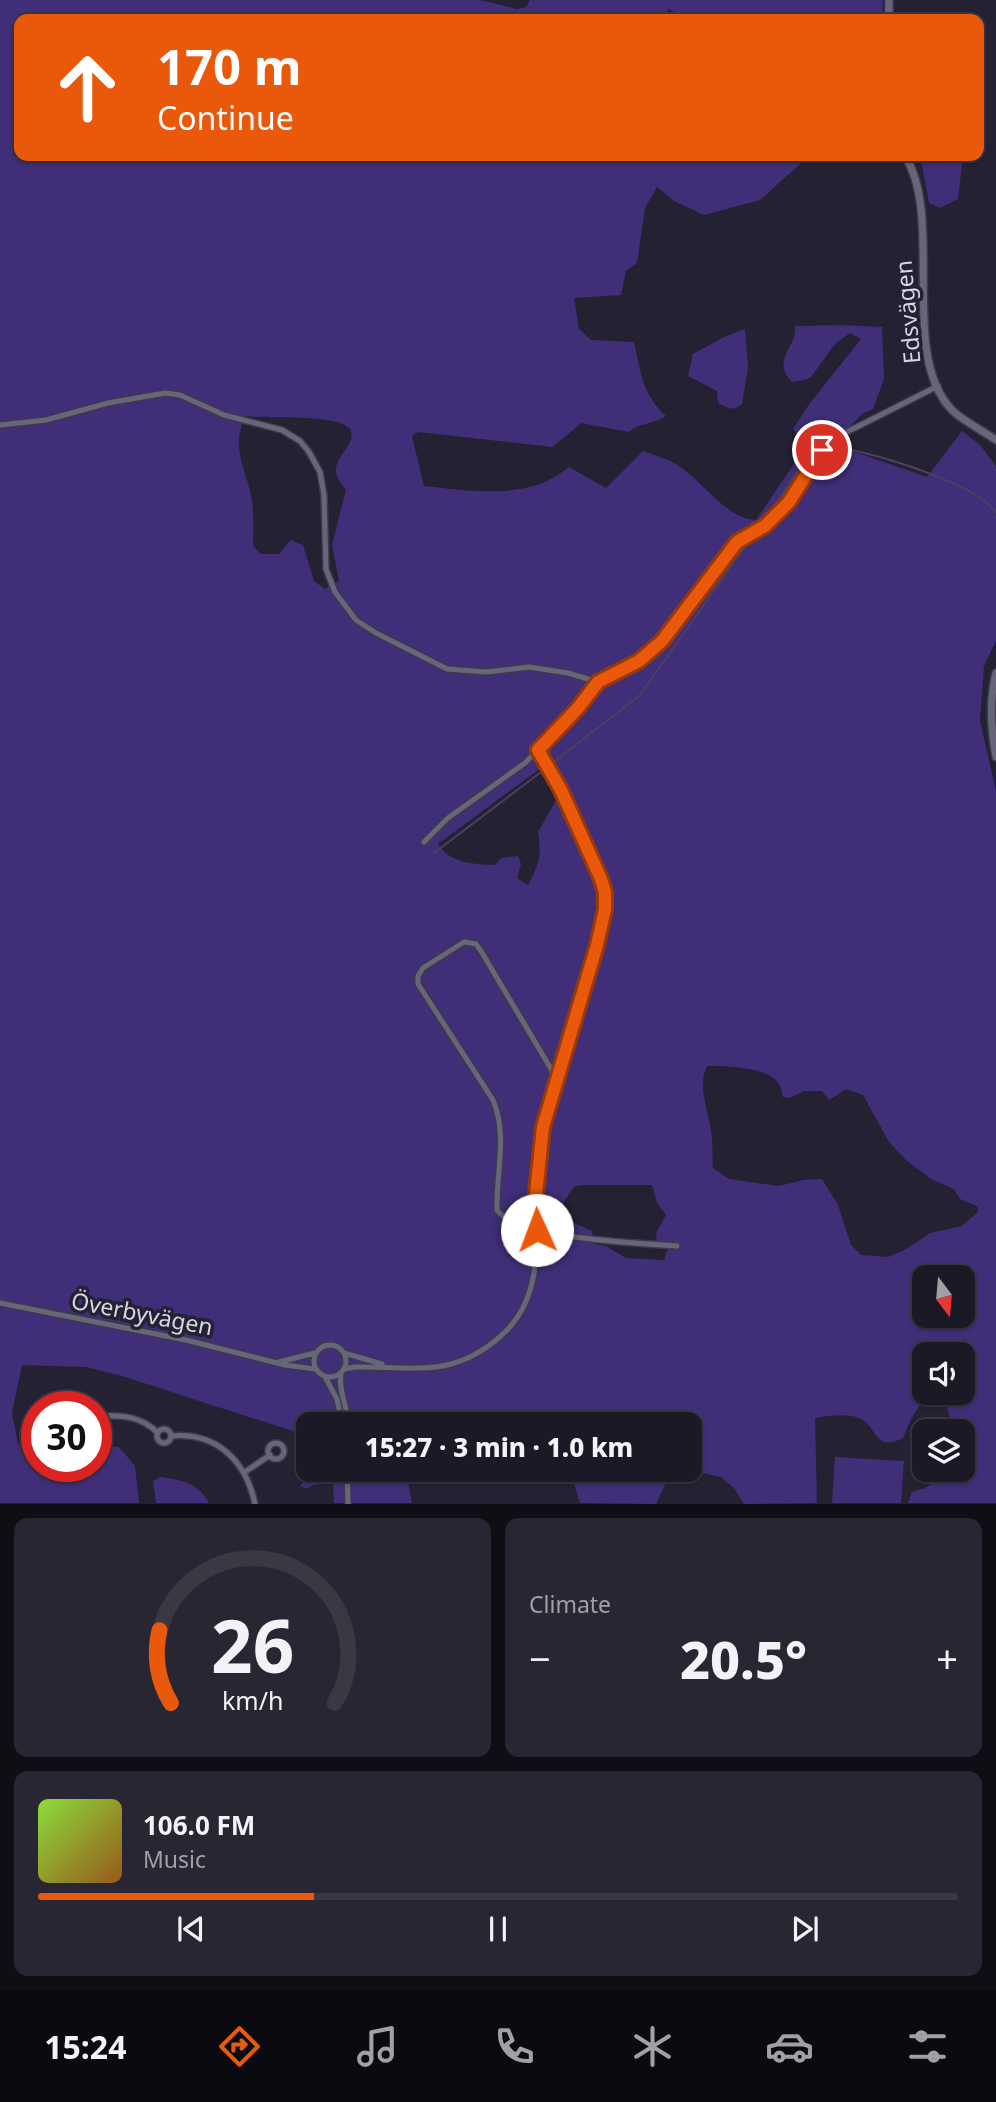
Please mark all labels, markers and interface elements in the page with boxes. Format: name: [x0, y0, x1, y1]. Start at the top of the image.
text: 170 m: [157, 33, 302, 99]
icon: ahead: [42, 42, 133, 133]
text: Continue: [157, 96, 294, 139]
street label: Edsvägen: [887, 259, 927, 365]
pin: [792, 420, 852, 480]
icon: arrive: [803, 431, 841, 469]
position arrow: [500, 1193, 574, 1267]
north arrow: [912, 1265, 975, 1328]
map controls: [912, 1265, 975, 1482]
street label: Överbyvägen: [69, 1284, 216, 1342]
button: sound: [912, 1342, 975, 1405]
speed limit sign: 30: [21, 1391, 112, 1482]
button: layers: [912, 1419, 975, 1482]
text: 15:27 · 3 min · 1.0 km: [365, 1429, 633, 1465]
text: Climate: [529, 1588, 611, 1620]
text: 26: [211, 1596, 294, 1695]
text: 20.5°: [680, 1623, 807, 1694]
text: −: [529, 1632, 551, 1684]
text: +: [936, 1632, 958, 1684]
text: km/h: [222, 1683, 283, 1717]
text: 106.0 FM: [143, 1807, 255, 1843]
text: Music: [143, 1843, 206, 1875]
icon: previous: [172, 1910, 210, 1948]
icon: pause: [479, 1910, 517, 1948]
icon: next: [786, 1910, 824, 1948]
icon: directions: [215, 2022, 264, 2071]
icon: music: [353, 2022, 402, 2071]
icon: phone: [490, 2022, 539, 2071]
icon: climate: [628, 2022, 677, 2071]
icon: car: [765, 2022, 814, 2071]
icon: filters: [903, 2022, 952, 2071]
text: 15:24: [44, 2025, 126, 2068]

